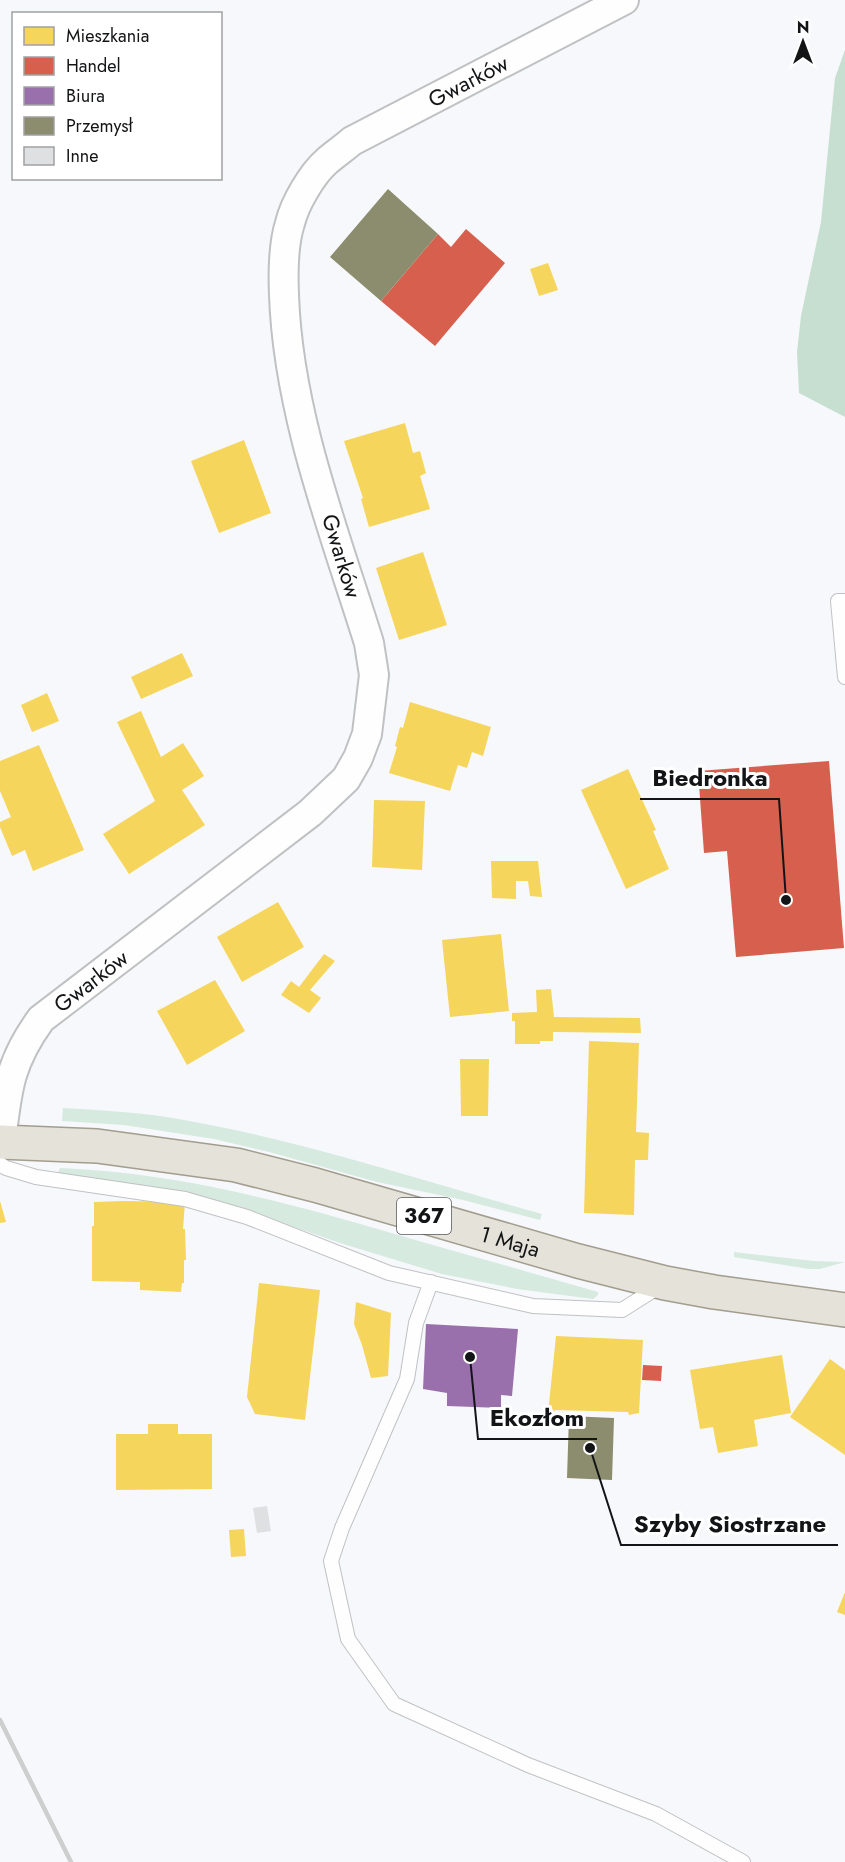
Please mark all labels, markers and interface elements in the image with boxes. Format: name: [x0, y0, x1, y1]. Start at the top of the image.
legend: [12, 12, 222, 180]
north arrow: [773, 12, 833, 72]
text: N: [797, 16, 809, 39]
text: Mieszkania: [66, 23, 149, 49]
street label: Gwarków: [422, 47, 514, 115]
text: Handel: [66, 53, 121, 79]
text: Biura: [66, 83, 105, 109]
text: Przemysł: [66, 113, 134, 139]
text: Inne: [66, 143, 99, 169]
street label: Gwarków: [314, 510, 370, 602]
callout: Biedronka: [640, 757, 779, 799]
text: Biedronka: [652, 760, 768, 795]
street label: Gwarków: [47, 942, 135, 1020]
road number: 367: [397, 1198, 451, 1234]
street label: 1 Maja: [476, 1218, 544, 1265]
callout: Ekozłom: [478, 1397, 597, 1439]
text: Ekozłom: [490, 1400, 584, 1435]
callout: Szyby Siostrzane: [621, 1503, 838, 1545]
text: Szyby Siostrzane: [634, 1506, 826, 1541]

